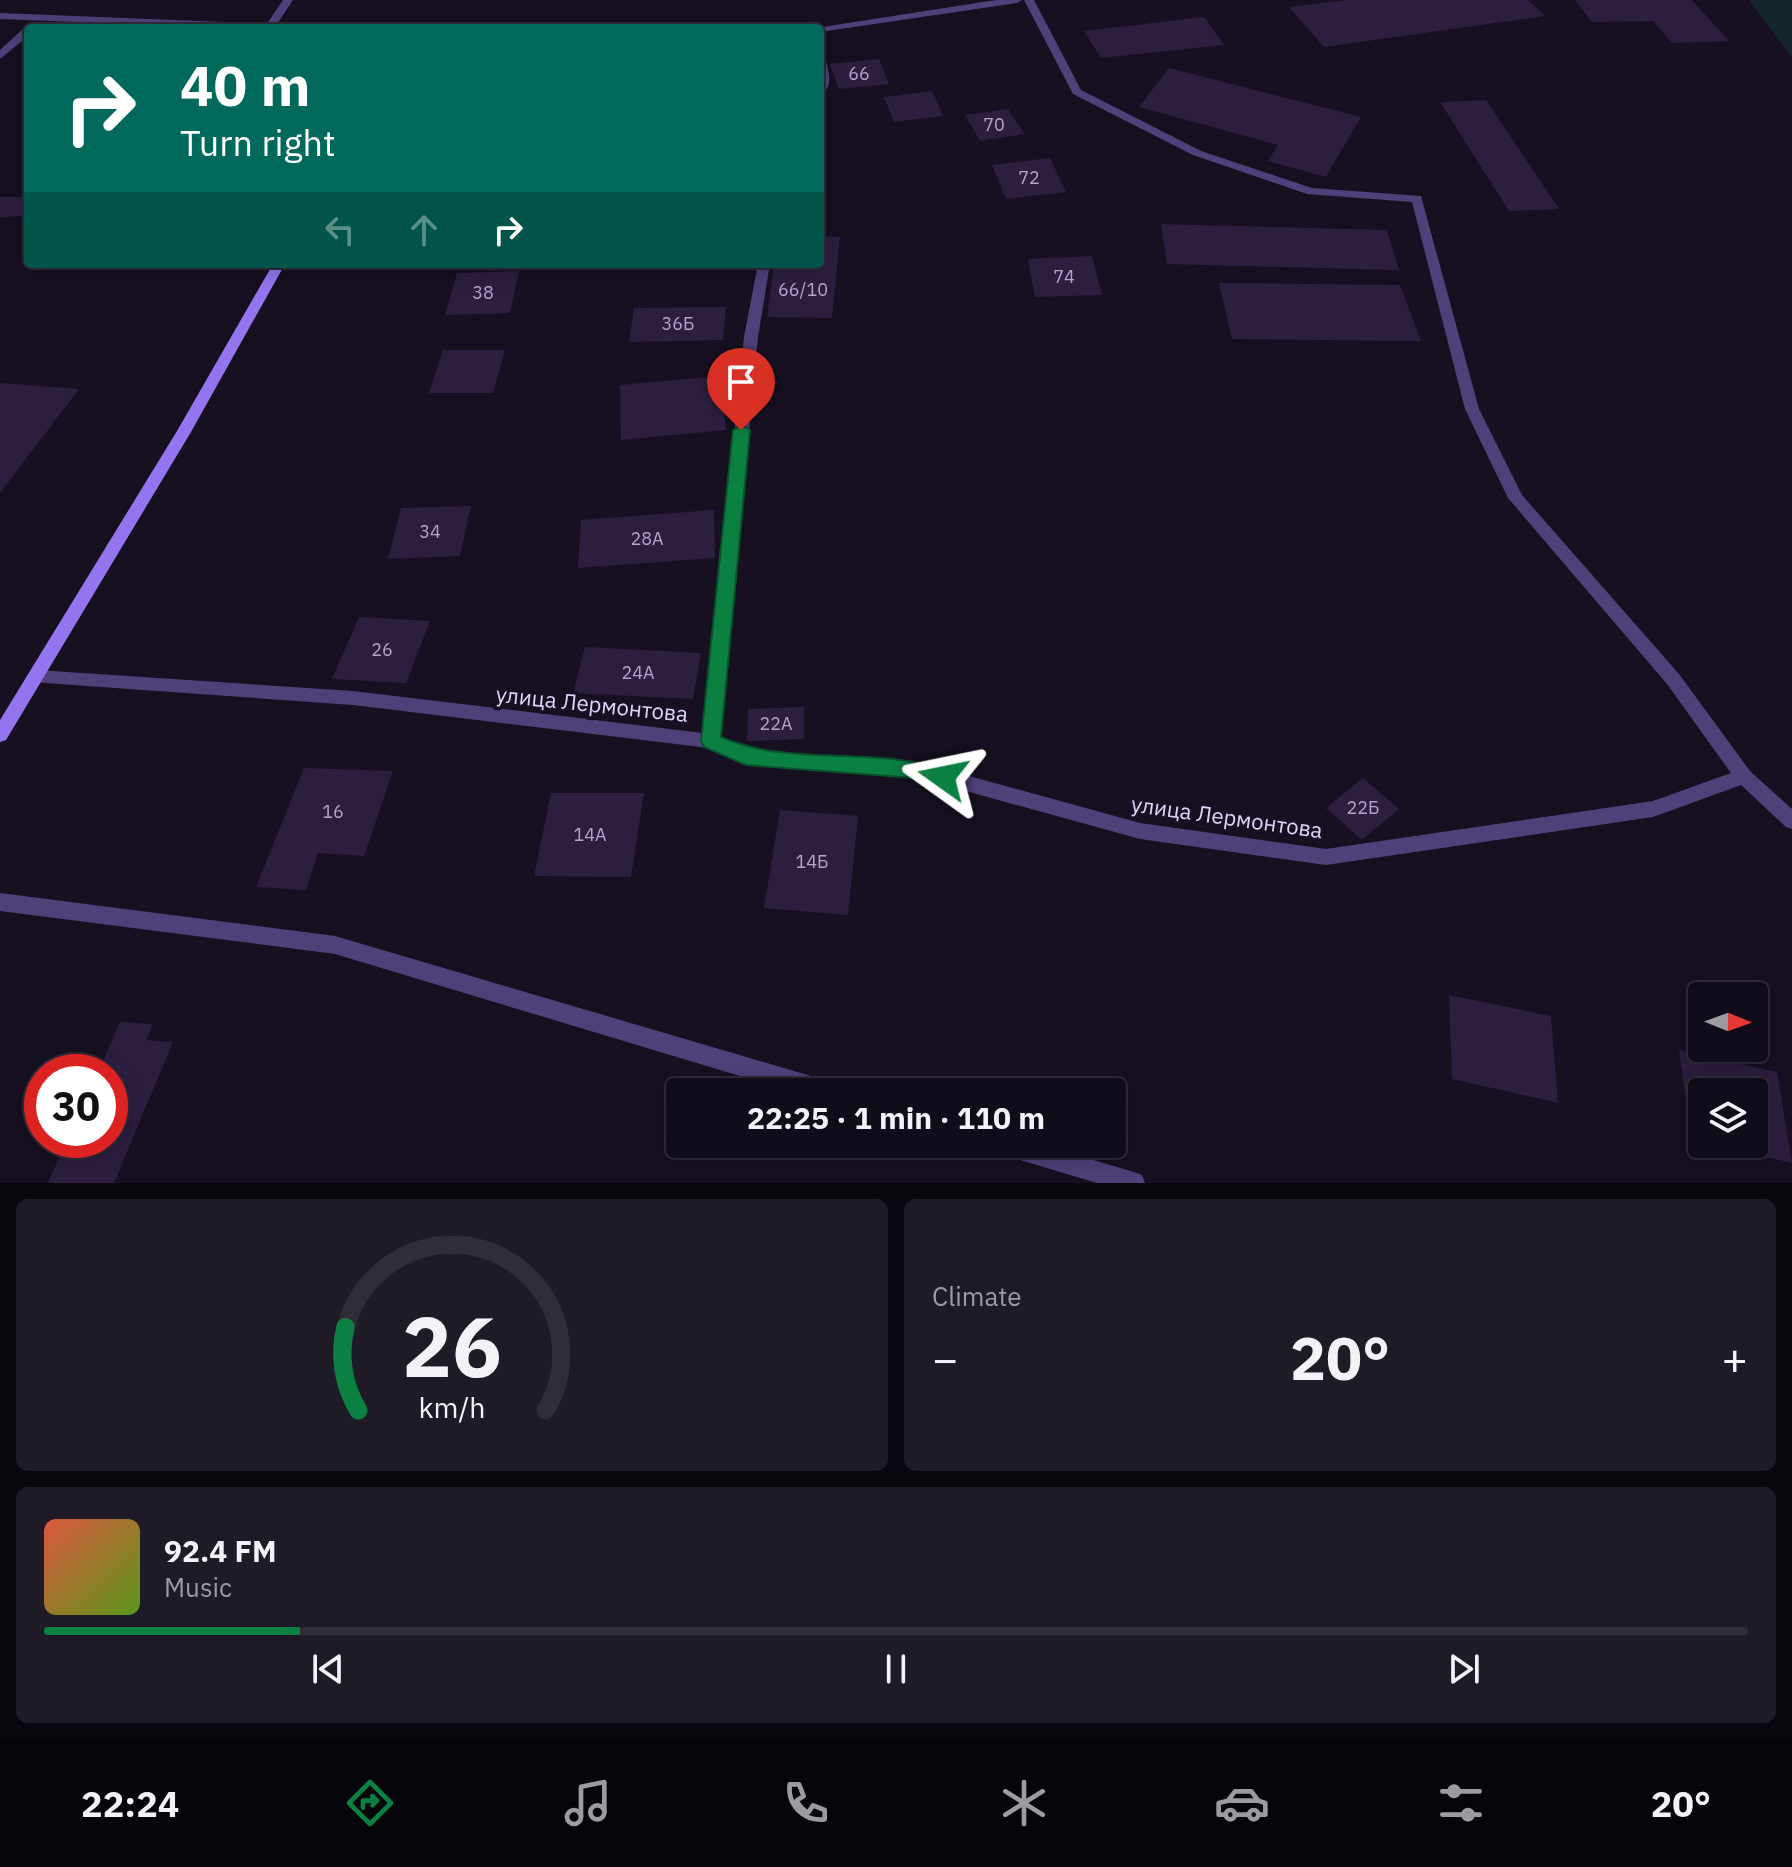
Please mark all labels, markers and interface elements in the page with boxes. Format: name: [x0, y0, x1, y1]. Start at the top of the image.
text: 40 m: [180, 49, 310, 121]
icon: right: [48, 56, 152, 160]
house number: 66: [848, 62, 870, 85]
house number: 70: [983, 113, 1005, 136]
text: Turn right: [180, 119, 336, 166]
house number: 72: [1018, 166, 1040, 189]
icon: left: [318, 208, 362, 252]
icon: ahead: [402, 208, 446, 252]
icon: right: [486, 208, 530, 252]
house number: 74: [1053, 265, 1075, 288]
house number: 66/10: [778, 278, 828, 301]
house number: 38: [472, 281, 494, 304]
house number: 36Б: [661, 312, 695, 335]
pin: [707, 348, 775, 430]
icon: arrive: [719, 360, 763, 404]
house number: 34: [419, 520, 441, 543]
house number: 28А: [630, 527, 664, 550]
house number: 26: [371, 638, 393, 661]
house number: 24А: [621, 661, 655, 684]
street label: улица Лермонтова: [495, 679, 690, 728]
house number: 22А: [759, 712, 793, 735]
position arrow: [901, 735, 985, 819]
street label: улица Лермонтова: [1130, 789, 1325, 844]
house number: 22Б: [1346, 796, 1380, 819]
house number: 16: [322, 800, 344, 823]
house number: 14А: [573, 823, 607, 846]
house number: 14Б: [795, 850, 829, 873]
north arrow: [1688, 982, 1768, 1062]
map controls: [1688, 982, 1768, 1158]
speed limit sign: 30: [24, 1054, 128, 1158]
button: layers: [1688, 1078, 1768, 1158]
text: 22:25 · 1 min · 110 m: [747, 1098, 1045, 1137]
text: Climate: [932, 1279, 1022, 1313]
text: 26: [402, 1292, 502, 1400]
text: 20°: [1290, 1318, 1390, 1397]
text: −: [932, 1330, 958, 1387]
text: +: [1722, 1330, 1748, 1387]
text: km/h: [418, 1389, 486, 1426]
text: 92.4 FM: [164, 1531, 277, 1570]
text: Music: [164, 1570, 232, 1604]
icon: previous: [306, 1647, 350, 1691]
icon: pause: [874, 1647, 918, 1691]
icon: next: [1442, 1647, 1486, 1691]
icon: directions: [342, 1775, 398, 1831]
icon: music: [560, 1775, 616, 1831]
icon: phone: [778, 1775, 834, 1831]
icon: climate: [996, 1775, 1052, 1831]
icon: car: [1214, 1775, 1270, 1831]
icon: filters: [1433, 1775, 1489, 1831]
text: 22:24: [81, 1780, 179, 1827]
text: 20°: [1651, 1780, 1711, 1827]

